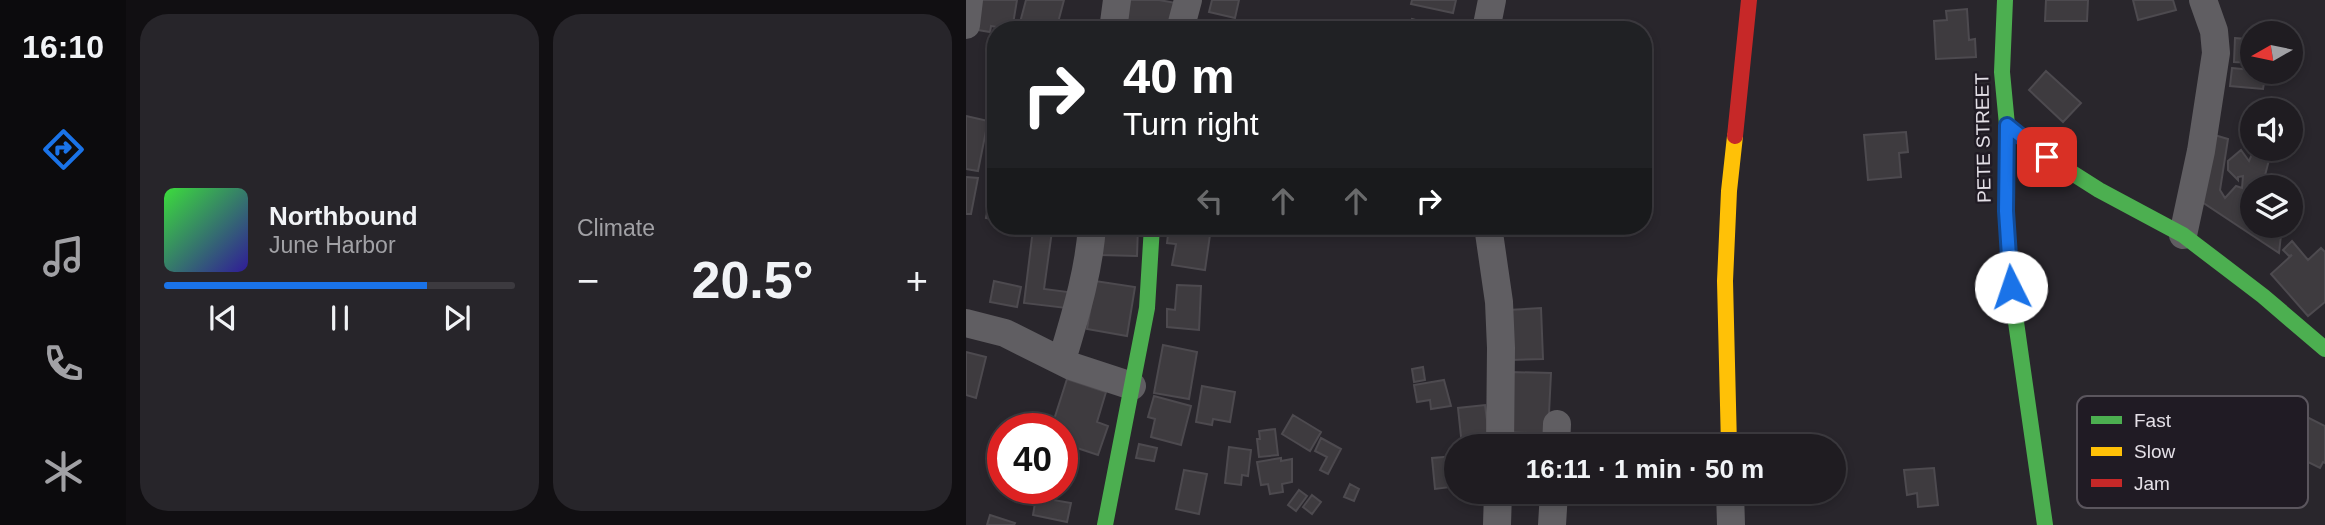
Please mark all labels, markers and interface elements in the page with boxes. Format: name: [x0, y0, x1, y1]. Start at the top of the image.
north arrow: [2240, 21, 2303, 84]
map controls: [2240, 21, 2303, 238]
text: 16:10: [22, 29, 104, 65]
icon: right: [1008, 49, 1099, 140]
text: 40 m: [1123, 49, 1235, 103]
street label: PETE STREET: [1971, 73, 1995, 203]
button: sound: [2240, 98, 2303, 161]
text: Turn right: [1123, 106, 1259, 142]
icon: directions: [39, 125, 88, 174]
pin: [2017, 127, 2077, 187]
icon: arrive: [2028, 138, 2066, 176]
button: layers: [2240, 175, 2303, 238]
icon: left: [1191, 182, 1229, 220]
icon: ahead: [1264, 182, 1302, 220]
icon: ahead: [1337, 182, 1375, 220]
icon: right: [1410, 182, 1448, 220]
text: Northbound: [269, 201, 418, 231]
text: Climate: [577, 215, 655, 241]
icon: music: [39, 232, 88, 281]
text: June Harbor: [269, 232, 396, 258]
position arrow: [1974, 250, 2048, 324]
text: 20.5°: [691, 251, 814, 309]
text: −: [577, 260, 599, 302]
text: +: [906, 260, 928, 302]
icon: previous: [204, 299, 242, 337]
icon: pause: [321, 299, 359, 337]
icon: next: [438, 299, 476, 337]
icon: phone: [39, 339, 88, 388]
legend: [2077, 396, 2308, 508]
text: Fast: [2134, 410, 2172, 431]
speed limit sign: 40: [987, 413, 1078, 504]
text: Slow: [2134, 441, 2175, 462]
icon: climate: [39, 447, 88, 496]
text: 16:11 · 1 min · 50 m: [1526, 454, 1764, 484]
text: Jam: [2134, 473, 2170, 494]

